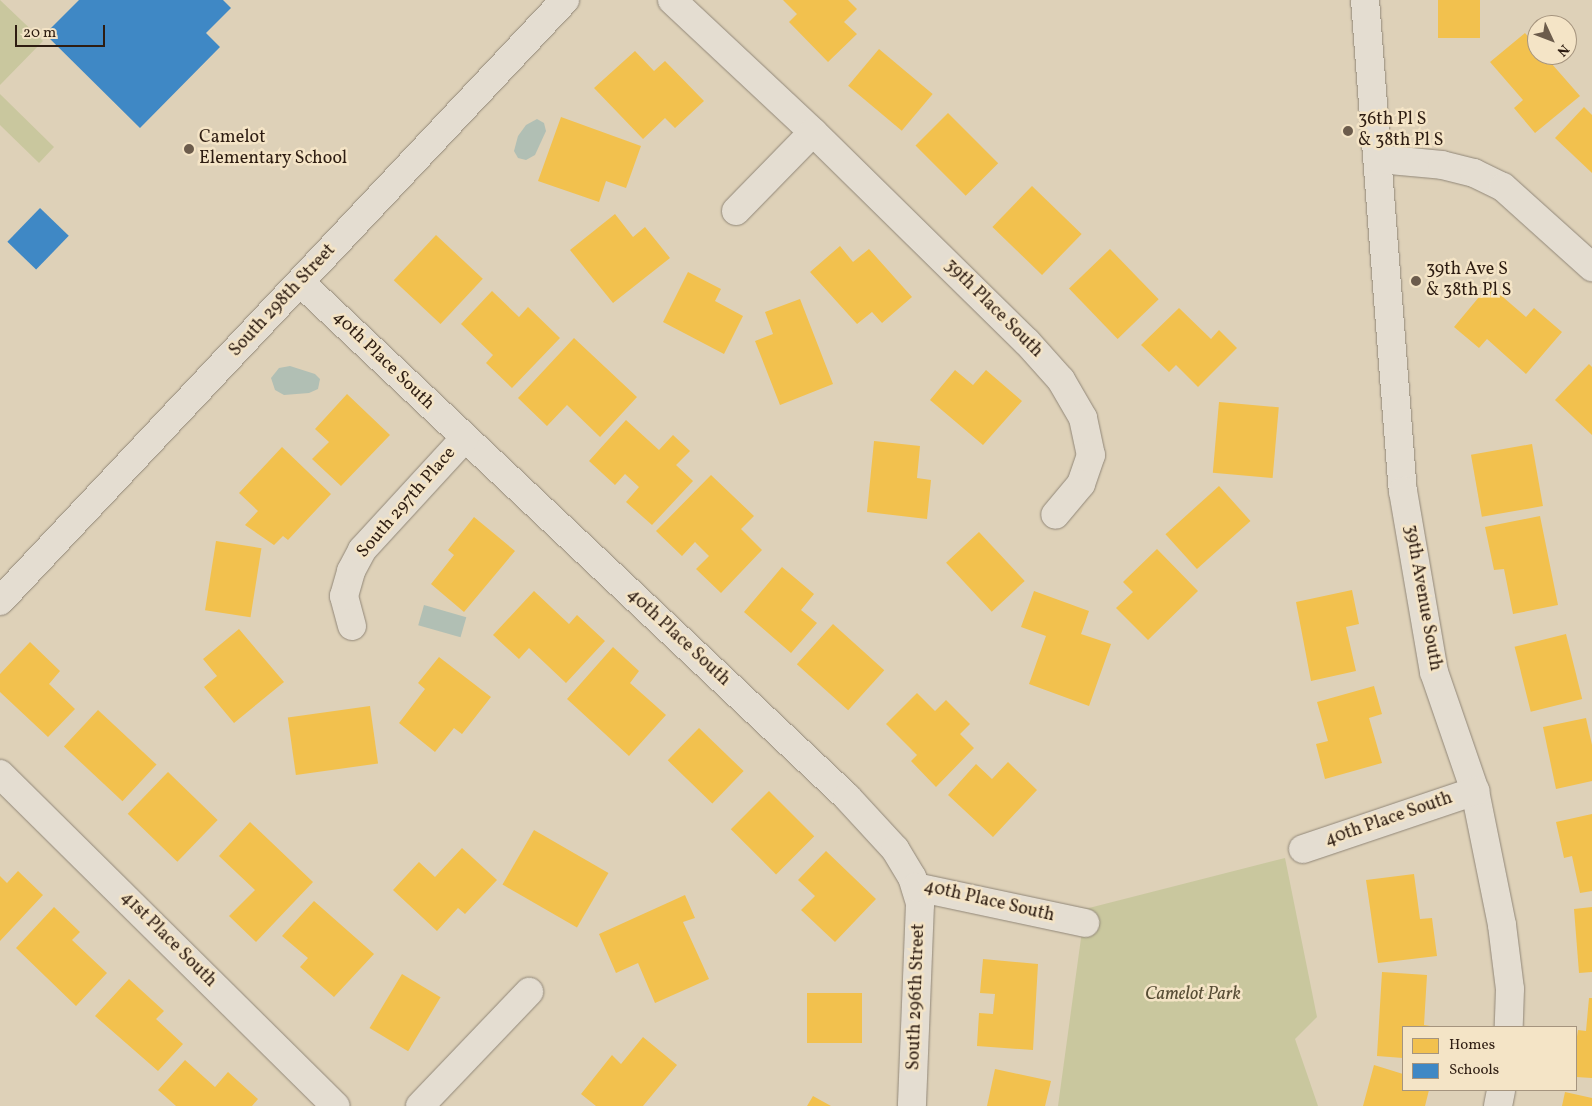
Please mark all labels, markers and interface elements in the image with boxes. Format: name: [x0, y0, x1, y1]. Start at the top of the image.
scale bar: [18, 15, 108, 47]
north arrow: [1527, 15, 1577, 65]
text: 20 m: [23, 23, 56, 44]
text: N: [1552, 40, 1573, 60]
place label: 36th Pl S & 38th Pl S: [1358, 110, 1443, 152]
marker: 36th Pl S & 38th Pl S: [1342, 125, 1354, 137]
place label: Camelot Elementary School: [199, 128, 348, 170]
marker: Camelot Elementary School: [183, 143, 195, 155]
street label: South 298th Street: [225, 240, 341, 362]
street label: 39th Place South: [939, 255, 1047, 363]
place label: 39th Ave S & 38th Pl S: [1426, 260, 1511, 302]
marker: 39th Ave S & 38th Pl S: [1410, 275, 1422, 287]
street label: 40th Place South: [327, 307, 439, 415]
street label: South 297th Place: [353, 443, 461, 563]
street label: 39th Avenue South: [1399, 523, 1445, 673]
street label: 40th Place South: [622, 585, 734, 691]
street label: 40th Place South: [1322, 788, 1456, 852]
street label: 40th Place South: [922, 876, 1056, 928]
street label: 41st Place South: [115, 887, 221, 993]
street label: South 296th Street: [904, 923, 930, 1071]
park label: Camelot Park: [1145, 984, 1241, 1006]
legend: [1402, 1026, 1577, 1091]
text: Homes: [1449, 1035, 1495, 1056]
text: Schools: [1449, 1060, 1499, 1081]

